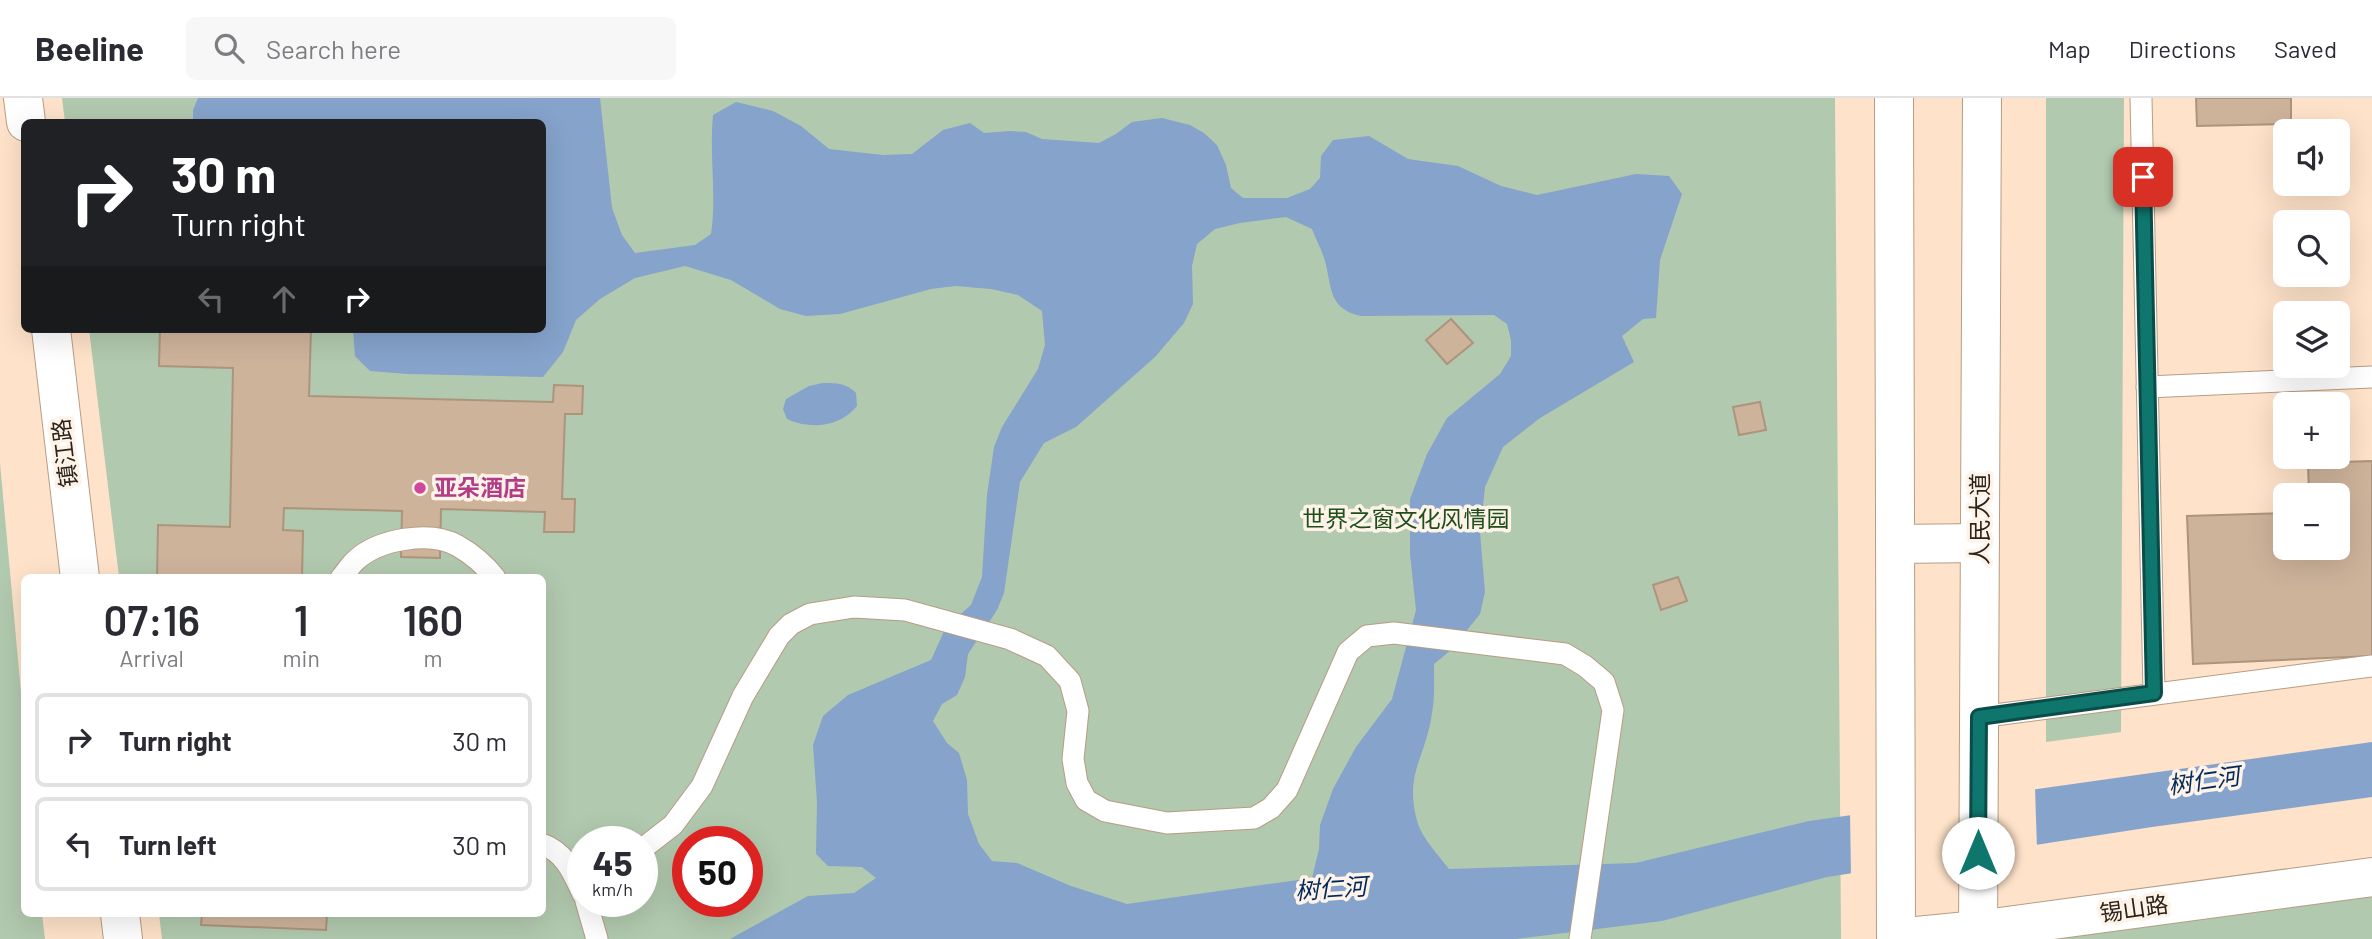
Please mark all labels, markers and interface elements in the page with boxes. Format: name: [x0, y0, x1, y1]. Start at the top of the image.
search box: [186, 17, 676, 80]
text: Beeline: [35, 28, 144, 68]
icon: search: [210, 29, 248, 67]
text: Search here: [266, 33, 401, 64]
text: Map: [2048, 34, 2091, 63]
text: Directions: [2129, 34, 2236, 63]
text: Saved: [2274, 34, 2337, 63]
map controls: [2273, 119, 2350, 560]
button: sound: [2273, 119, 2350, 196]
text: 30 m: [171, 144, 276, 203]
icon: right: [56, 147, 147, 238]
pin: [2113, 147, 2173, 207]
icon: arrive: [2124, 158, 2162, 196]
text: Turn right: [171, 204, 306, 242]
button: search: [2273, 210, 2350, 287]
icon: left: [192, 280, 230, 318]
icon: ahead: [265, 280, 303, 318]
icon: right: [338, 280, 376, 318]
button: layers: [2273, 301, 2350, 378]
button: +: [2273, 392, 2350, 469]
street label: 镇江路: [46, 417, 82, 489]
place label: 亚朵酒店: [434, 473, 526, 501]
street label: 人民大道: [1965, 473, 1993, 565]
marker: 亚朵酒店: [412, 480, 428, 496]
button: −: [2273, 483, 2350, 560]
park label: 世界之窗文化风情园: [1303, 504, 1510, 532]
text: 07:16: [104, 594, 200, 644]
text: 1: [294, 594, 309, 644]
text: 160: [402, 594, 463, 644]
text: Arrival: [120, 644, 184, 672]
text: min: [283, 644, 320, 672]
text: m: [423, 644, 442, 672]
icon: right: [60, 721, 98, 759]
text: Turn right: [119, 725, 232, 756]
text: 30 m: [452, 725, 507, 756]
water label: 树仁河: [2166, 760, 2245, 799]
position arrow: [1941, 816, 2015, 890]
icon: left: [60, 825, 98, 863]
speed limit sign: 50: [672, 826, 763, 917]
text: Turn left: [119, 829, 217, 860]
text: 30 m: [452, 829, 507, 860]
text: 45: [592, 841, 633, 883]
water label: 树仁河: [1294, 870, 1372, 904]
text: km/h: [592, 878, 633, 900]
street label: 锡山路: [2098, 889, 2170, 927]

